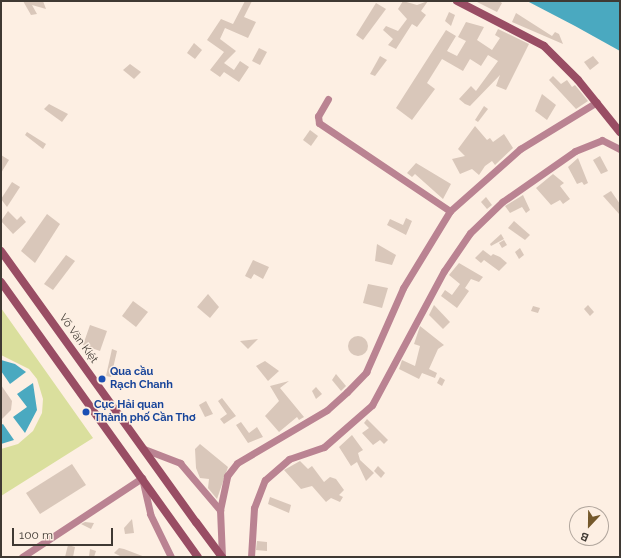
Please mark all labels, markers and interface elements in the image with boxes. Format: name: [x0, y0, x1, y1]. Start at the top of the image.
street label: Võ Văn Kiệt: [56, 312, 100, 366]
place label: Qua cầu Rạch Chanh: [110, 366, 173, 392]
marker: Qua cầu Rạch Chanh: [97, 374, 107, 384]
place label: Cục Hải quan Thành phố Cần Thơ: [94, 399, 196, 425]
marker: Cục Hải quan Thành phố Cần Thơ: [81, 407, 91, 417]
north arrow: [569, 506, 609, 546]
scale bar: [14, 520, 115, 546]
text: 100 m: [19, 528, 53, 542]
text: B: [579, 529, 591, 544]

